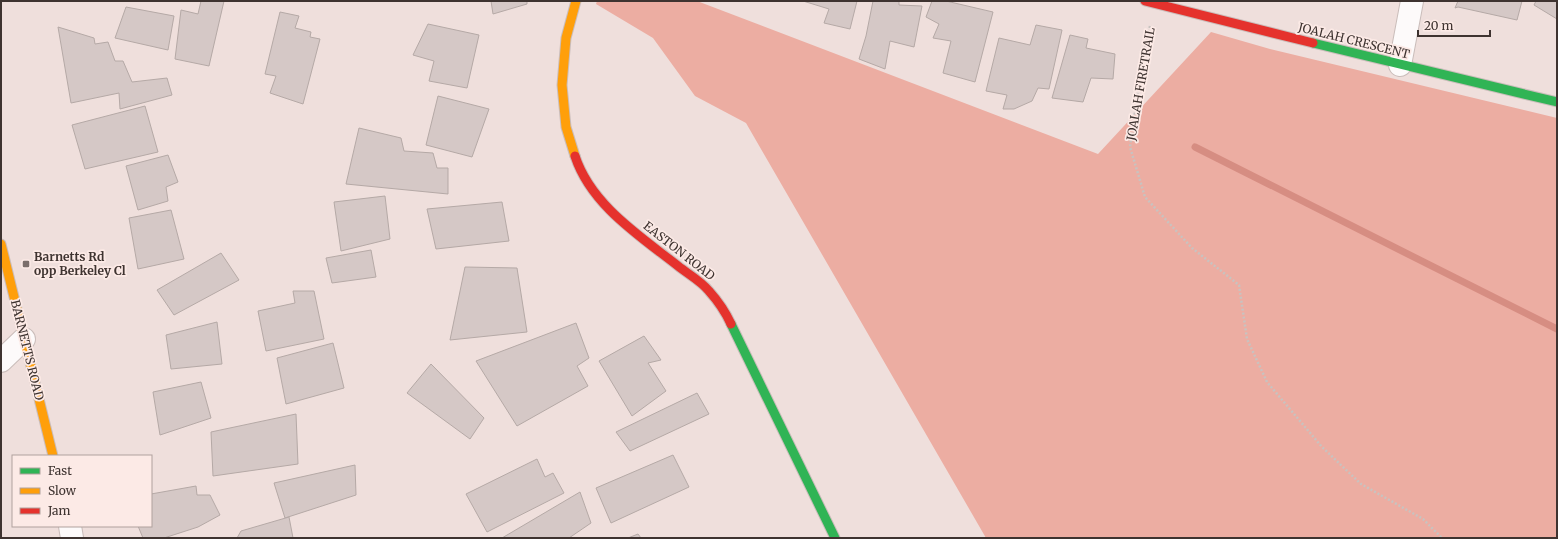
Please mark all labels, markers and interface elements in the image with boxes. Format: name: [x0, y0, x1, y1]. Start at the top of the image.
scale bar: [1418, 12, 1490, 38]
text: 20 m: [1424, 18, 1453, 33]
street label: JOALAH CRESCENT: [1296, 19, 1412, 62]
street label: JOALAH FIRETRAIL: [1123, 26, 1158, 143]
street label: EASTON ROAD: [641, 218, 718, 283]
place label: Barnetts Rd opp Berkeley Cl: [34, 249, 126, 278]
marker: Barnetts Rd opp Berkeley Cl: [21, 259, 31, 269]
street label: BARNETTS ROAD: [8, 298, 47, 402]
legend: [12, 455, 152, 527]
text: Fast: [48, 463, 72, 478]
text: Slow: [48, 483, 77, 498]
text: Jam: [47, 503, 71, 518]

